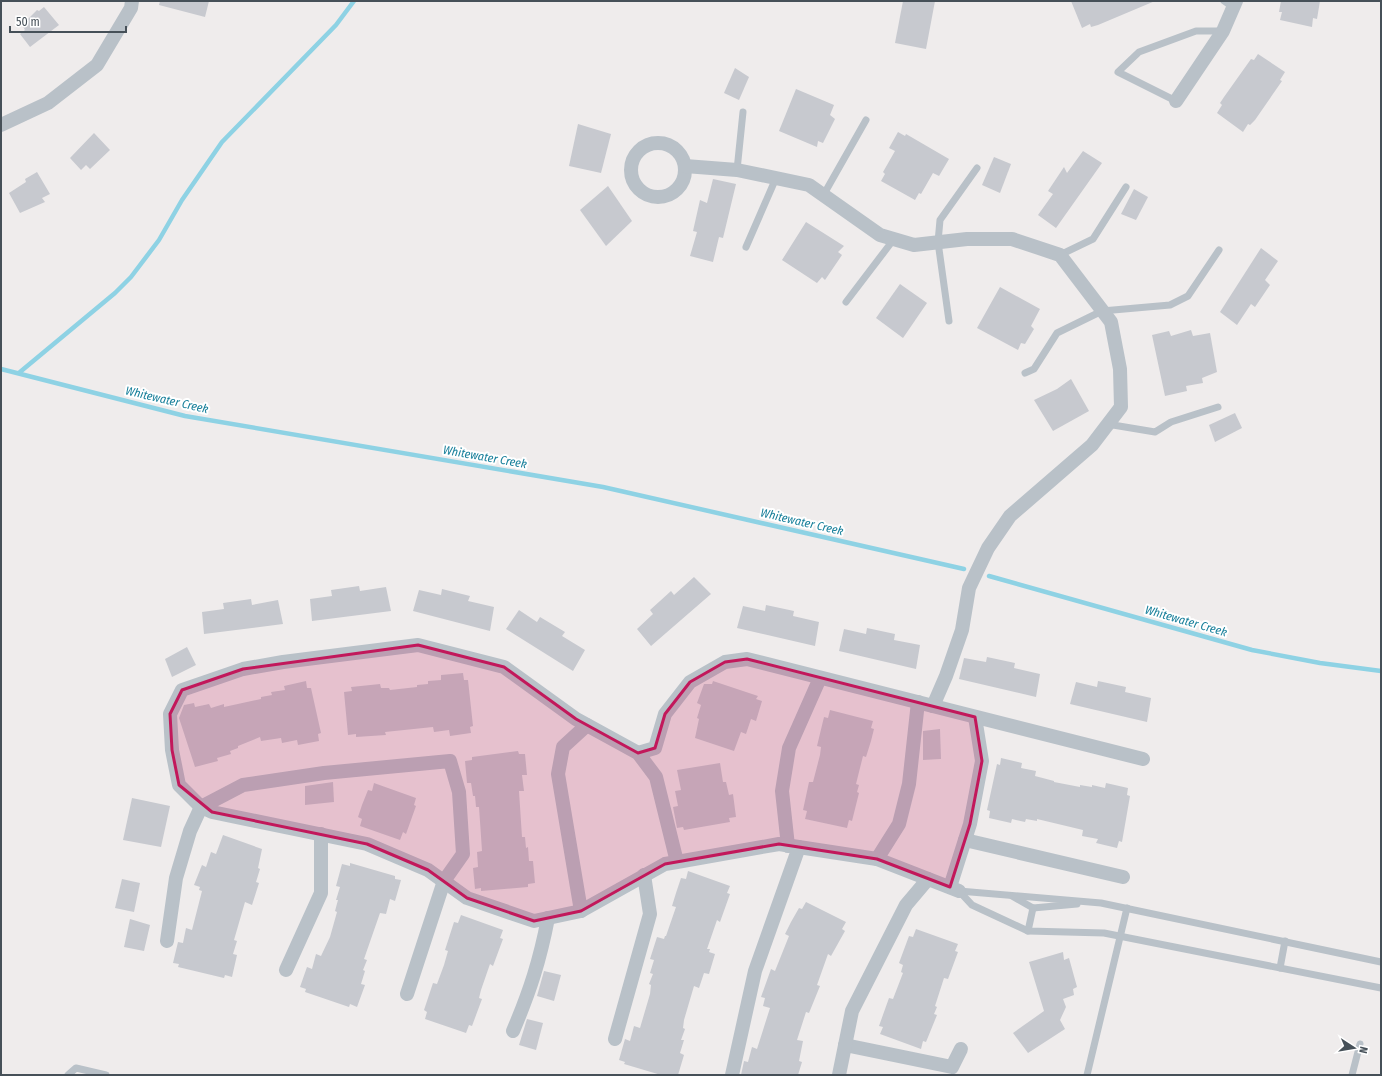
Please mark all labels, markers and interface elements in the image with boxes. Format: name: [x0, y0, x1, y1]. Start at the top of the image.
scale bar: [10, 8, 126, 34]
text: 50 m: [16, 15, 40, 29]
water label: Whitewater Creek: [124, 384, 210, 416]
water label: Whitewater Creek: [442, 443, 528, 471]
water label: Whitewater Creek: [759, 506, 845, 538]
water label: Whitewater Creek: [1143, 603, 1229, 639]
north arrow: [1334, 1028, 1374, 1068]
text: N: [1356, 1045, 1370, 1055]

